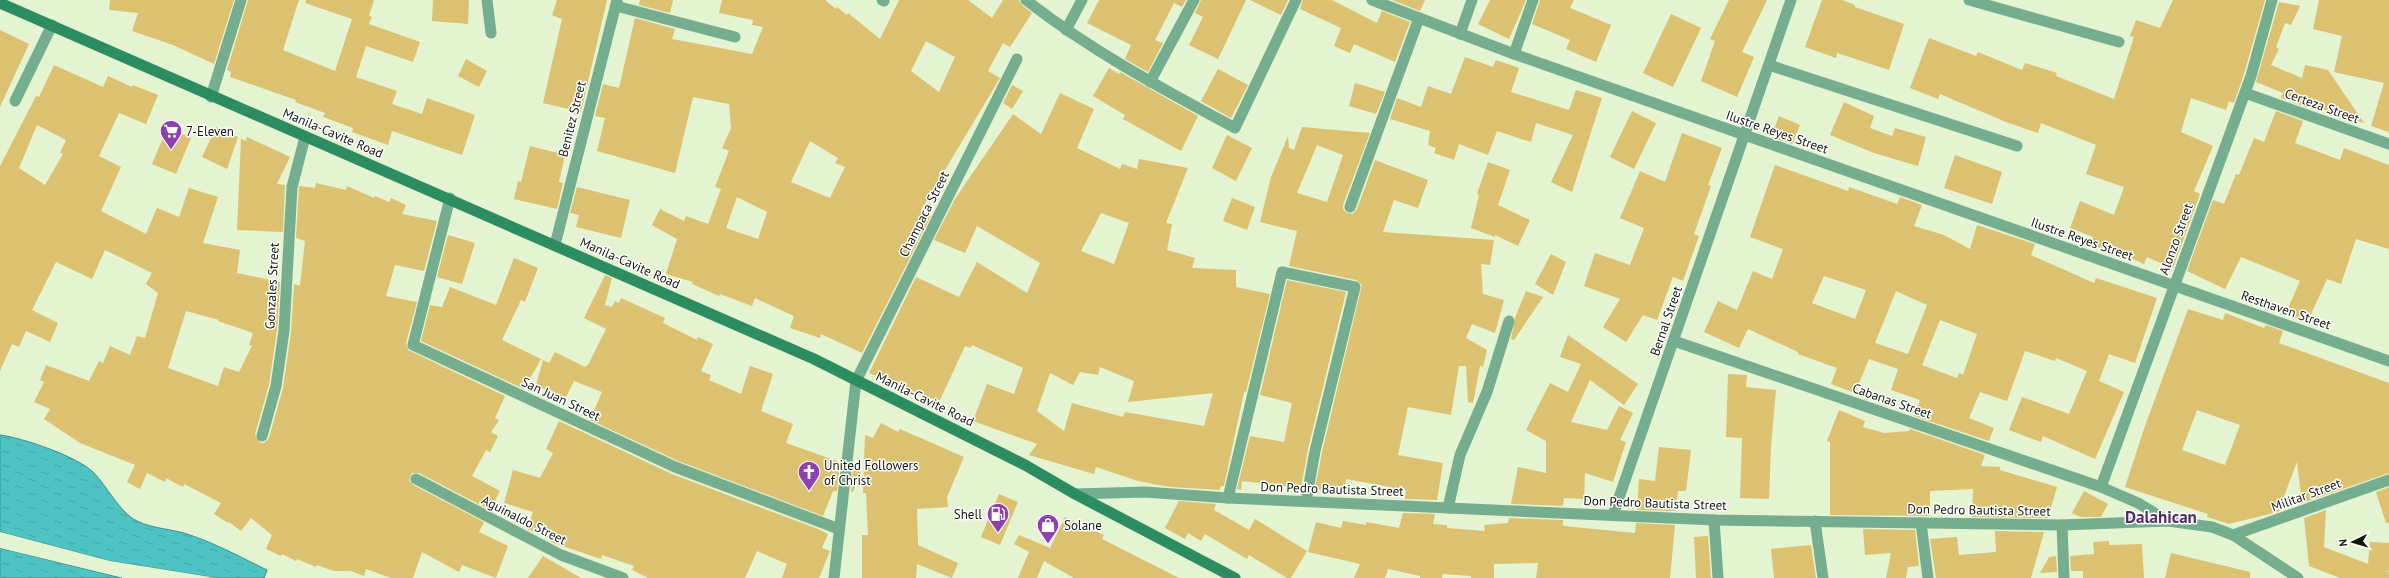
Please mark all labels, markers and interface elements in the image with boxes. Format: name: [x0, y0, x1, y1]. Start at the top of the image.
street label: Benitez Street: [554, 79, 590, 159]
street label: Certeza Street: [2282, 85, 2362, 128]
street label: Manila-Cavite Road: [280, 104, 386, 162]
street label: Ilustre Reyes Street: [1724, 107, 1831, 158]
supermarket icon: 7-Eleven: [158, 118, 184, 151]
place label: 7-Eleven: [186, 123, 234, 140]
street label: Champaca Street: [895, 168, 953, 260]
street label: Alonzo Street: [2155, 200, 2197, 277]
street label: Ilustre Reyes Street: [2029, 214, 2136, 265]
street label: Manila-Cavite Road: [577, 233, 683, 293]
street label: Gonzales Street: [261, 242, 283, 330]
street label: Bernal Street: [1646, 283, 1686, 358]
street label: Resthaven Street: [2239, 287, 2334, 333]
street label: Manila-Cavite Road: [873, 368, 977, 430]
street label: San Juan Street: [519, 373, 604, 425]
street label: Cabanas Street: [1850, 379, 1934, 423]
place label: United Followers of Christ: [824, 457, 918, 489]
church icon: United Followers of Christ: [796, 459, 822, 492]
street label: Militar Street: [2269, 474, 2344, 515]
street label: Don Pedro Bautista Street: [1260, 478, 1404, 500]
street label: Aguinaldo Street: [479, 491, 570, 549]
street label: Don Pedro Bautista Street: [1583, 492, 1727, 514]
street label: Don Pedro Bautista Street: [1907, 500, 2051, 520]
fuel station icon: Shell: [985, 501, 1011, 534]
place label: Shell: [954, 506, 982, 523]
district label: Dalahican: [2125, 506, 2197, 528]
shop icon: Solane: [1035, 512, 1061, 545]
place label: Solane: [1064, 517, 1102, 534]
north arrow: [2333, 522, 2373, 562]
text: N: [2336, 539, 2350, 547]

